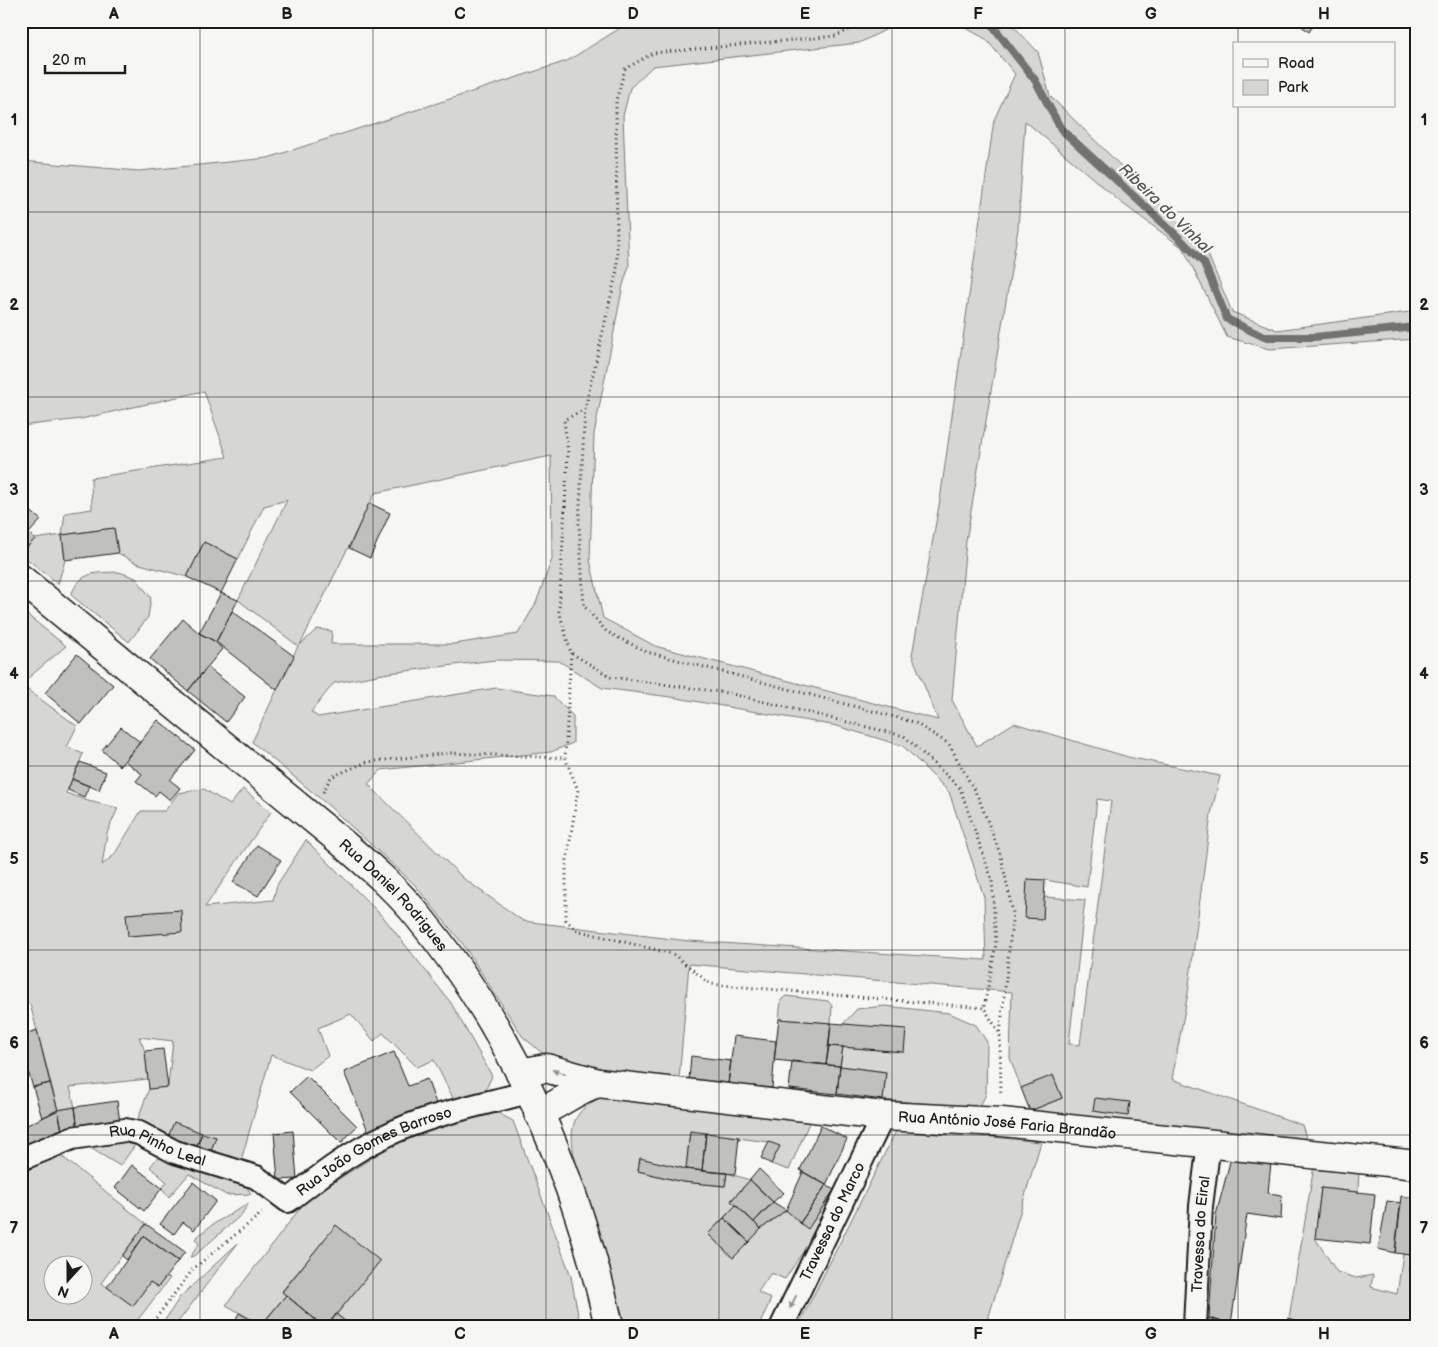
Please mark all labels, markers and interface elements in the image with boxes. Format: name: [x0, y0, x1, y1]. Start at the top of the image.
text: A: [108, 5, 119, 24]
text: B: [281, 5, 293, 24]
text: C: [454, 5, 466, 24]
text: D: [627, 5, 639, 24]
text: E: [800, 5, 810, 24]
text: F: [973, 5, 983, 24]
text: G: [1145, 5, 1157, 24]
text: H: [1318, 5, 1330, 24]
scale bar: [45, 42, 125, 74]
legend: [1233, 42, 1396, 108]
text: 20 m: [52, 51, 86, 70]
text: Road: [1278, 54, 1314, 73]
text: Park: [1278, 78, 1309, 97]
text: 1: [11, 111, 17, 130]
text: 1: [1421, 111, 1427, 130]
water label: Ribeira do Vinhal: [1115, 160, 1216, 259]
text: 2: [9, 296, 19, 315]
text: 2: [1419, 296, 1429, 315]
text: 3: [9, 481, 19, 500]
text: 3: [1419, 481, 1429, 500]
text: 4: [9, 665, 19, 684]
text: 4: [1419, 665, 1429, 684]
street label: Rua Daniel Rodrigues: [335, 835, 452, 956]
text: 5: [9, 850, 19, 869]
text: 5: [1419, 850, 1429, 869]
text: 6: [9, 1034, 19, 1053]
text: 6: [1419, 1034, 1429, 1053]
one-way arrow: [551, 1068, 566, 1076]
street label: Rua João Gomes Barroso: [292, 1103, 454, 1200]
street label: Rua António José Faria Brandão: [898, 1107, 1117, 1143]
street label: Rua Pinho Leal: [108, 1120, 208, 1170]
street label: Travessa do Marco: [796, 1159, 869, 1284]
street label: Travessa do Eiral: [1187, 1175, 1214, 1293]
text: 7: [10, 1219, 19, 1238]
text: 7: [1420, 1219, 1429, 1238]
north arrow: [42, 1254, 92, 1304]
text: N: [56, 1282, 71, 1301]
one-way arrow: [789, 1295, 797, 1309]
text: A: [108, 1325, 119, 1344]
text: B: [281, 1325, 293, 1344]
text: C: [454, 1325, 466, 1344]
text: D: [627, 1325, 639, 1344]
text: E: [800, 1325, 810, 1344]
text: F: [973, 1325, 983, 1344]
text: G: [1145, 1325, 1157, 1344]
text: H: [1318, 1325, 1330, 1344]

